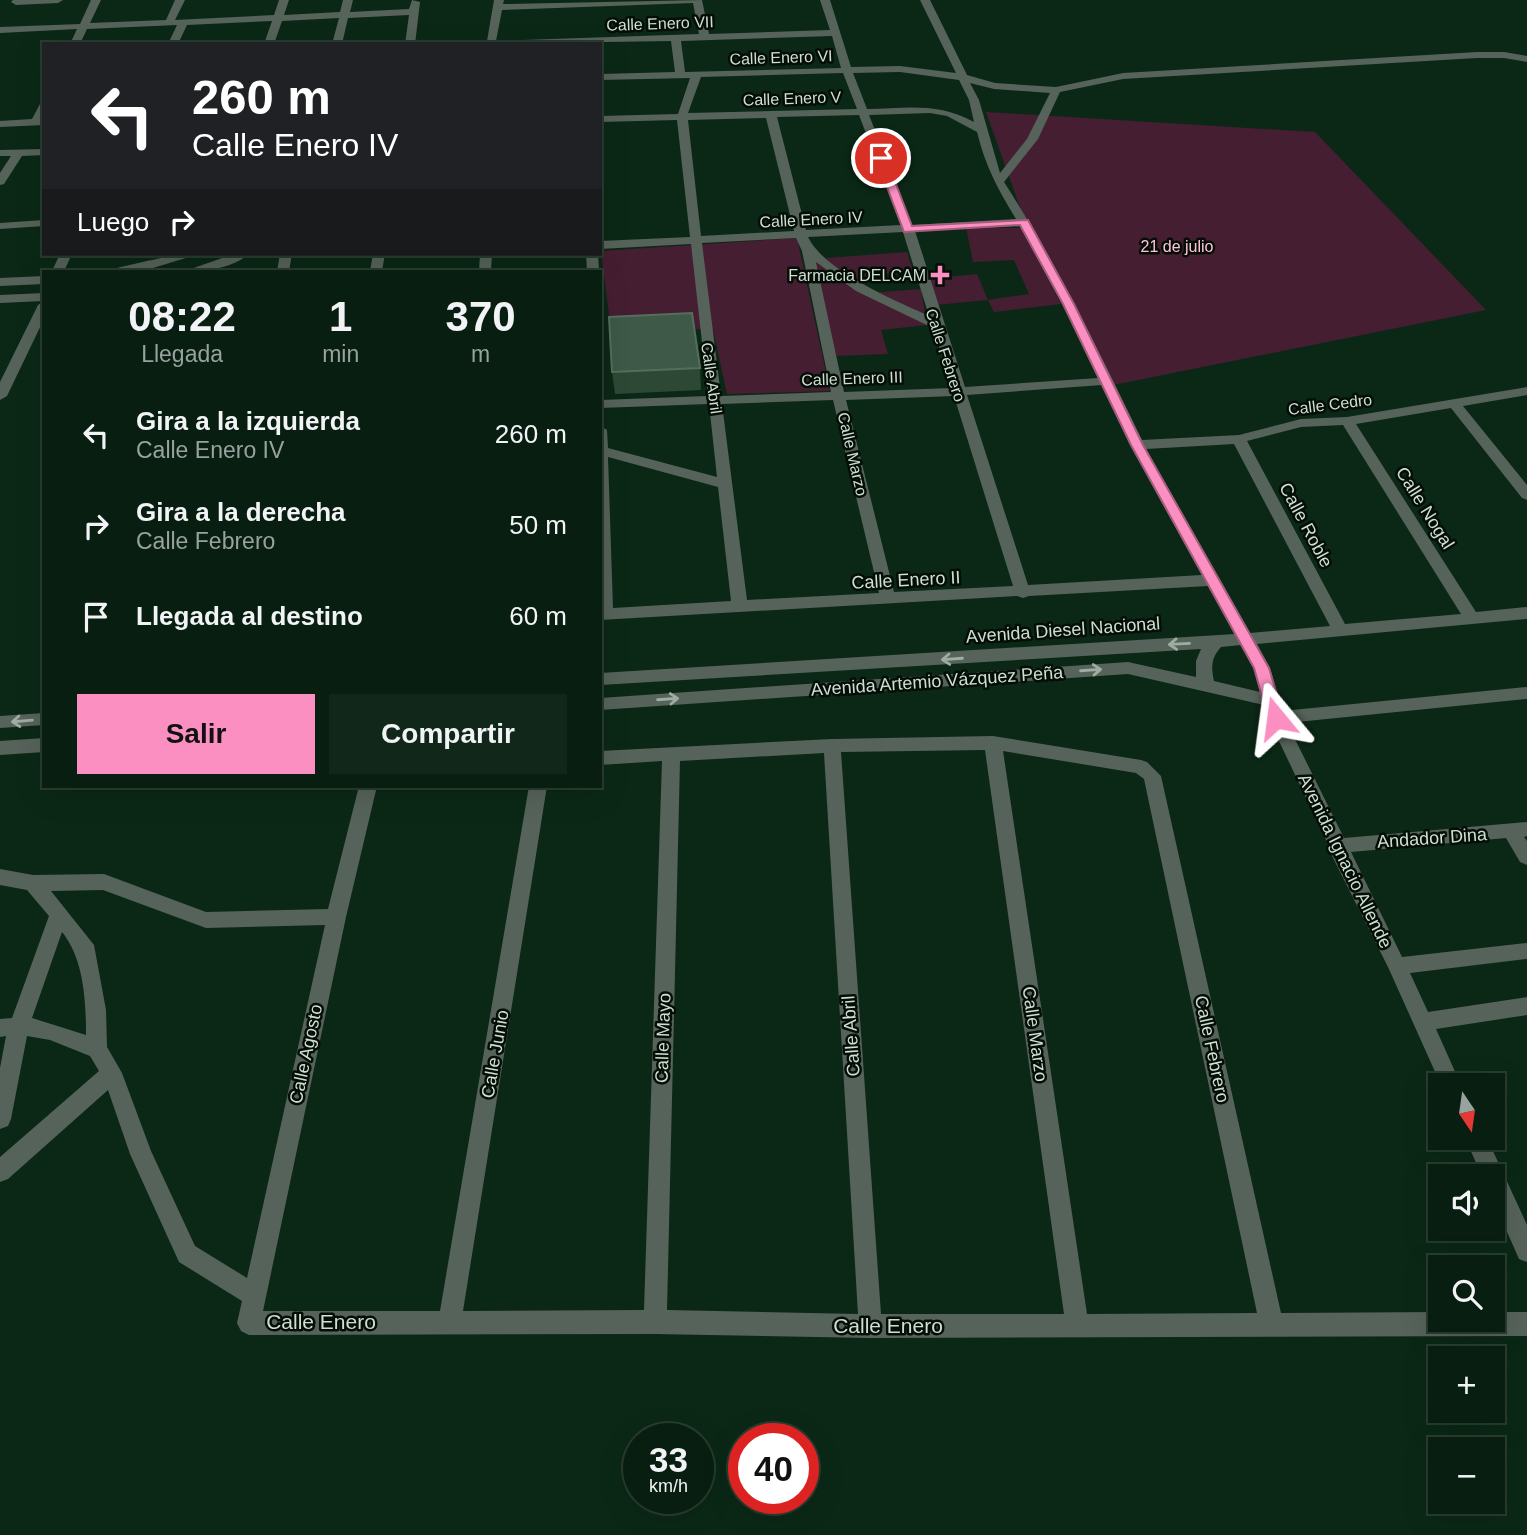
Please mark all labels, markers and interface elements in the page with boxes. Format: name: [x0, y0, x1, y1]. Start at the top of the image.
street label: Calle Enero VII: [606, 13, 714, 34]
street label: Calle Enero VI: [729, 47, 833, 68]
icon: left: [77, 70, 168, 161]
text: 260 m: [192, 70, 331, 124]
street label: Calle Enero V: [742, 88, 842, 109]
text: Calle Enero IV: [192, 127, 398, 163]
pin: [851, 128, 911, 188]
icon: arrive: [862, 139, 900, 177]
icon: right: [163, 203, 201, 241]
text: Luego: [77, 207, 149, 237]
street label: Calle Enero IV: [759, 208, 863, 231]
park label: 21 de julio: [1141, 238, 1214, 255]
place label: Farmacia DELCAM: [788, 267, 926, 284]
marker: Farmacia DELCAM: [932, 267, 948, 283]
text: 08:22: [128, 293, 236, 340]
text: 1: [329, 293, 352, 340]
text: 370: [446, 293, 516, 340]
street label: Calle Febrero: [922, 306, 969, 404]
text: Llegada: [141, 341, 223, 367]
text: min: [322, 341, 359, 367]
text: m: [471, 341, 490, 367]
street label: Calle Abril: [698, 341, 725, 415]
street label: Calle Enero III: [801, 368, 903, 389]
street label: Calle Cedro: [1287, 391, 1373, 418]
text: Gira a la izquierda: [136, 406, 360, 436]
street label: Calle Marzo: [835, 411, 870, 498]
icon: left: [77, 416, 115, 454]
text: 260 m: [495, 419, 567, 449]
text: Calle Enero IV: [136, 437, 284, 463]
street label: Calle Nogal: [1392, 463, 1458, 553]
street label: Calle Roble: [1275, 479, 1337, 571]
text: Gira a la derecha: [136, 497, 346, 527]
icon: right: [77, 507, 115, 545]
text: 50 m: [509, 510, 567, 540]
text: Calle Febrero: [136, 528, 275, 554]
street label: Calle Enero II: [851, 567, 961, 593]
icon: arrive: [77, 598, 115, 636]
text: Llegada al destino: [136, 601, 363, 631]
text: 60 m: [509, 601, 567, 631]
street label: Avenida Diesel Nacional: [965, 613, 1161, 647]
one-way arrow: [1167, 638, 1190, 651]
one-way arrow: [941, 653, 963, 666]
street label: Avenida Artemio Vázquez Peña: [810, 662, 1065, 700]
one-way arrow: [1079, 663, 1102, 676]
position arrow: [1239, 681, 1313, 755]
one-way arrow: [657, 692, 679, 705]
button: Salir: [77, 694, 315, 774]
button: Compartir: [329, 694, 567, 774]
one-way arrow: [11, 715, 34, 728]
street label: Avenida Ignacio Allende: [1294, 770, 1396, 952]
street label: Andador Dina: [1376, 824, 1489, 852]
street label: Calle Marzo: [1018, 985, 1052, 1083]
street label: Calle Mayo: [651, 993, 675, 1083]
street label: Calle Febrero: [1191, 994, 1233, 1104]
street label: Calle Abril: [838, 995, 864, 1077]
street label: Calle Agosto: [286, 1002, 326, 1106]
street label: Calle Junio: [477, 1008, 513, 1100]
north arrow: [1428, 1073, 1505, 1150]
map controls: [1428, 1073, 1505, 1514]
button: sound: [1428, 1164, 1505, 1241]
button: search: [1428, 1255, 1505, 1332]
street label: Calle Enero: [266, 1310, 376, 1333]
street label: Calle Enero: [833, 1314, 943, 1337]
button: +: [1428, 1346, 1505, 1423]
speed limit sign: 40: [728, 1423, 819, 1514]
button: −: [1428, 1437, 1505, 1514]
text: 33: [649, 1440, 688, 1479]
text: km/h: [649, 1476, 688, 1496]

